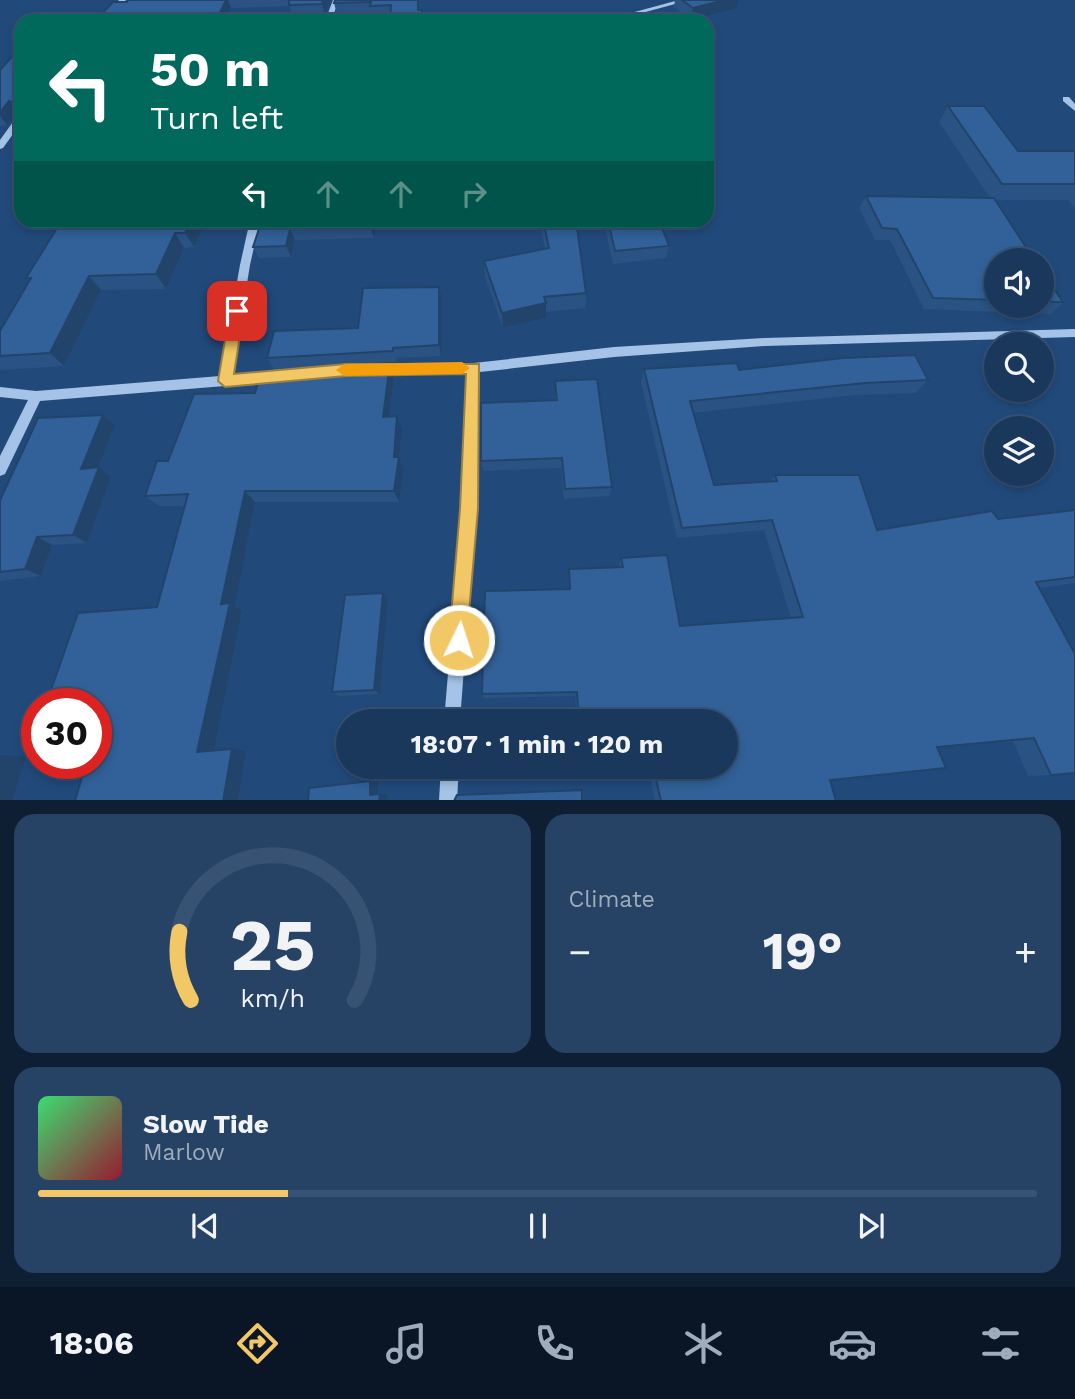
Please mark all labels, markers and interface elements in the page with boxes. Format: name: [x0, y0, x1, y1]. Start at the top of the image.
text: 50 m: [150, 40, 270, 98]
icon: left: [35, 42, 126, 133]
text: Turn left: [150, 99, 283, 137]
icon: left: [236, 175, 274, 213]
icon: ahead: [309, 175, 347, 213]
icon: ahead: [382, 175, 420, 213]
icon: right: [455, 175, 493, 213]
map controls: [984, 248, 1054, 486]
button: sound: [984, 248, 1054, 318]
pin: [207, 281, 267, 341]
icon: arrive: [218, 292, 256, 330]
button: search: [984, 332, 1054, 402]
button: layers: [984, 416, 1054, 486]
position arrow: [422, 603, 496, 677]
speed limit sign: 30: [21, 688, 112, 779]
text: 18:07 · 1 min · 120 m: [411, 729, 663, 759]
text: Climate: [569, 886, 655, 913]
text: 25: [229, 902, 315, 988]
text: 19°: [763, 921, 843, 982]
text: −: [569, 930, 591, 974]
text: +: [1014, 930, 1037, 974]
text: km/h: [240, 983, 304, 1012]
text: Slow Tide: [143, 1109, 269, 1139]
text: Marlow: [143, 1139, 225, 1166]
icon: previous: [186, 1207, 224, 1245]
icon: pause: [519, 1207, 557, 1245]
icon: next: [852, 1207, 890, 1245]
icon: directions: [233, 1319, 282, 1368]
icon: music: [382, 1319, 431, 1368]
icon: phone: [530, 1319, 579, 1368]
icon: climate: [679, 1319, 728, 1368]
icon: car: [828, 1319, 877, 1368]
icon: filters: [976, 1319, 1025, 1368]
text: 18:06: [50, 1324, 134, 1362]

